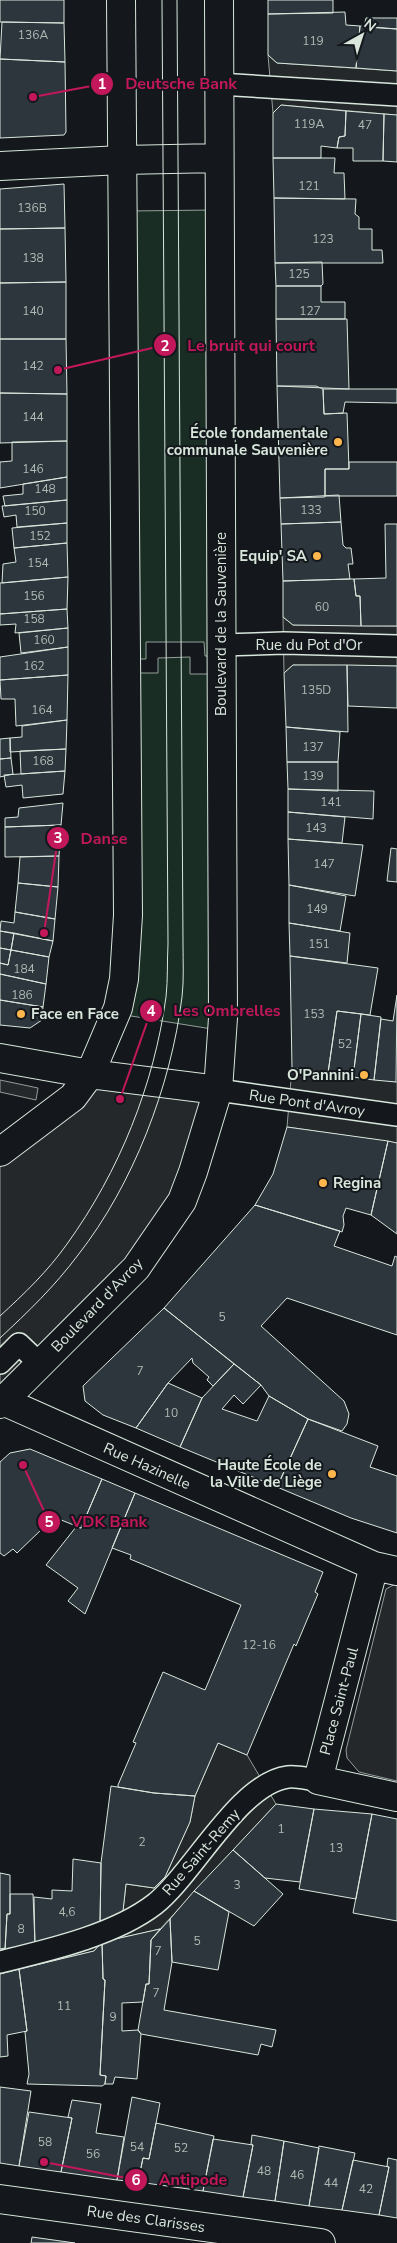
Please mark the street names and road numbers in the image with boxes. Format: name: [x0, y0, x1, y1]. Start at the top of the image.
street label: Boulevard de la Sauvenière: [211, 532, 231, 716]
street label: Rue du Pot d'Or: [256, 635, 363, 655]
street label: Rue Pont d'Avroy: [248, 1085, 367, 1121]
street label: Boulevard d'Avroy: [47, 1253, 147, 1357]
street label: Rue Hazinelle: [100, 1438, 194, 1494]
street label: Place Saint-Paul: [315, 1644, 363, 1757]
street label: Rue Saint-Remy: [158, 1804, 245, 1900]
street label: Rue des Clarisses: [86, 2201, 206, 2237]

